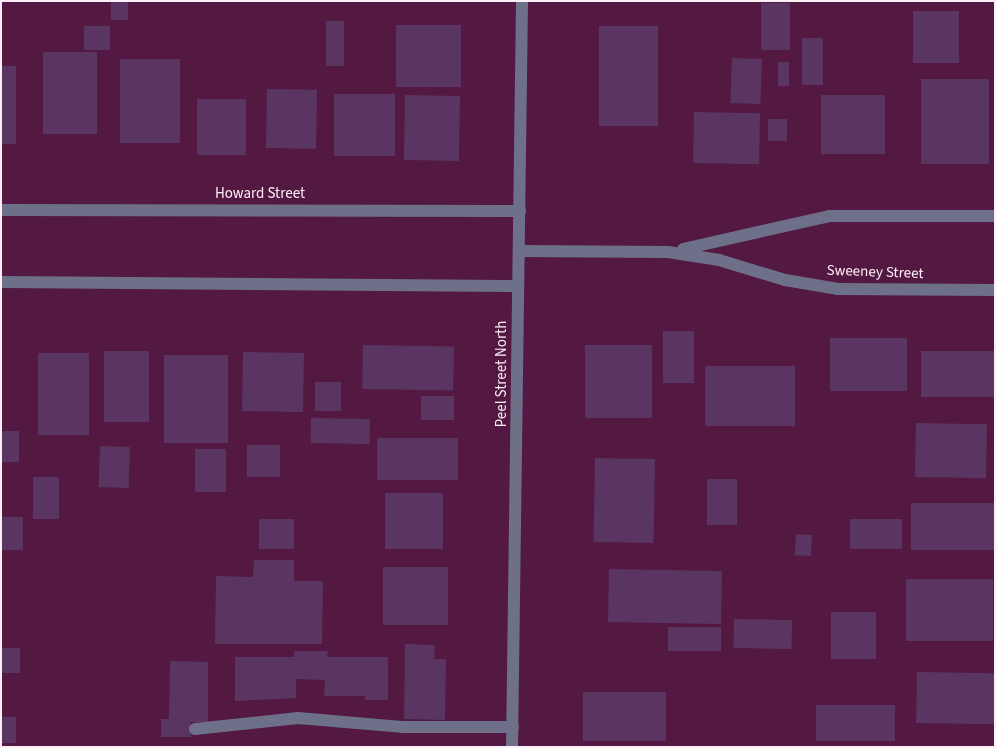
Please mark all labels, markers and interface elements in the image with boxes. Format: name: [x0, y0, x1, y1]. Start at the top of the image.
street label: Howard Street: [215, 185, 305, 203]
street label: Sweeney Street: [826, 261, 924, 283]
street label: Peel Street North: [493, 321, 511, 427]

